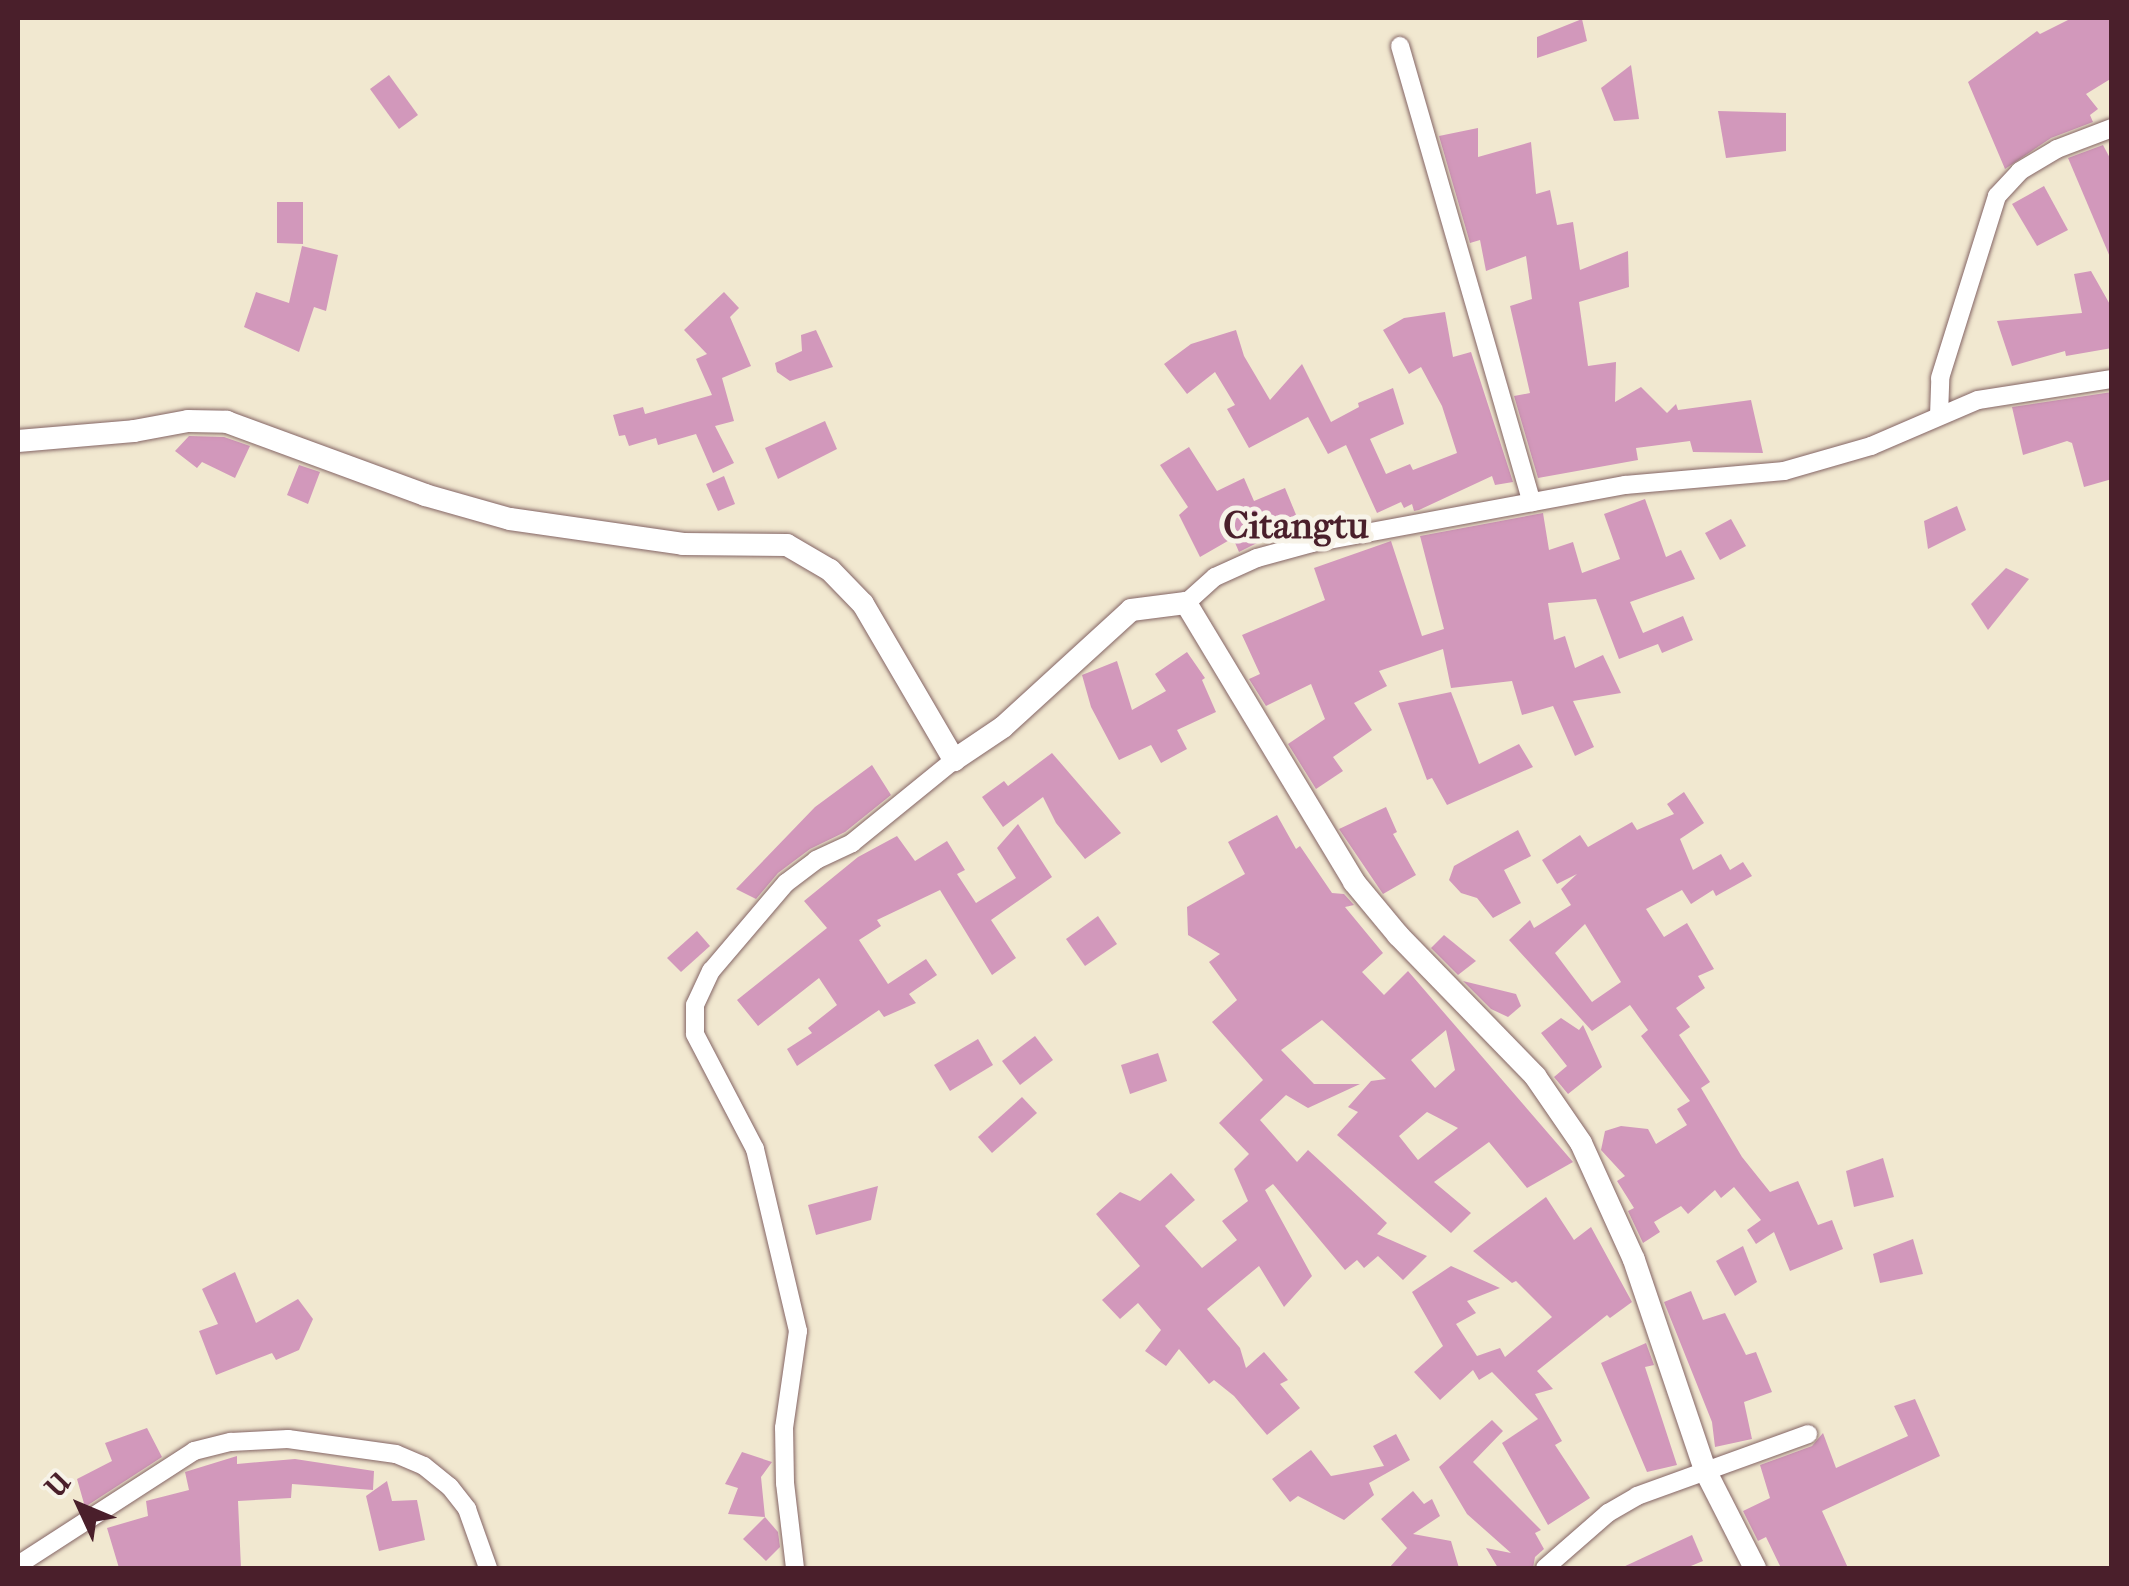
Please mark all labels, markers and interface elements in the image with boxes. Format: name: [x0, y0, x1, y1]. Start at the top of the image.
district label: Citangtu: [1223, 503, 1369, 549]
north arrow: [30, 1456, 130, 1556]
text: U: [39, 1466, 77, 1504]

